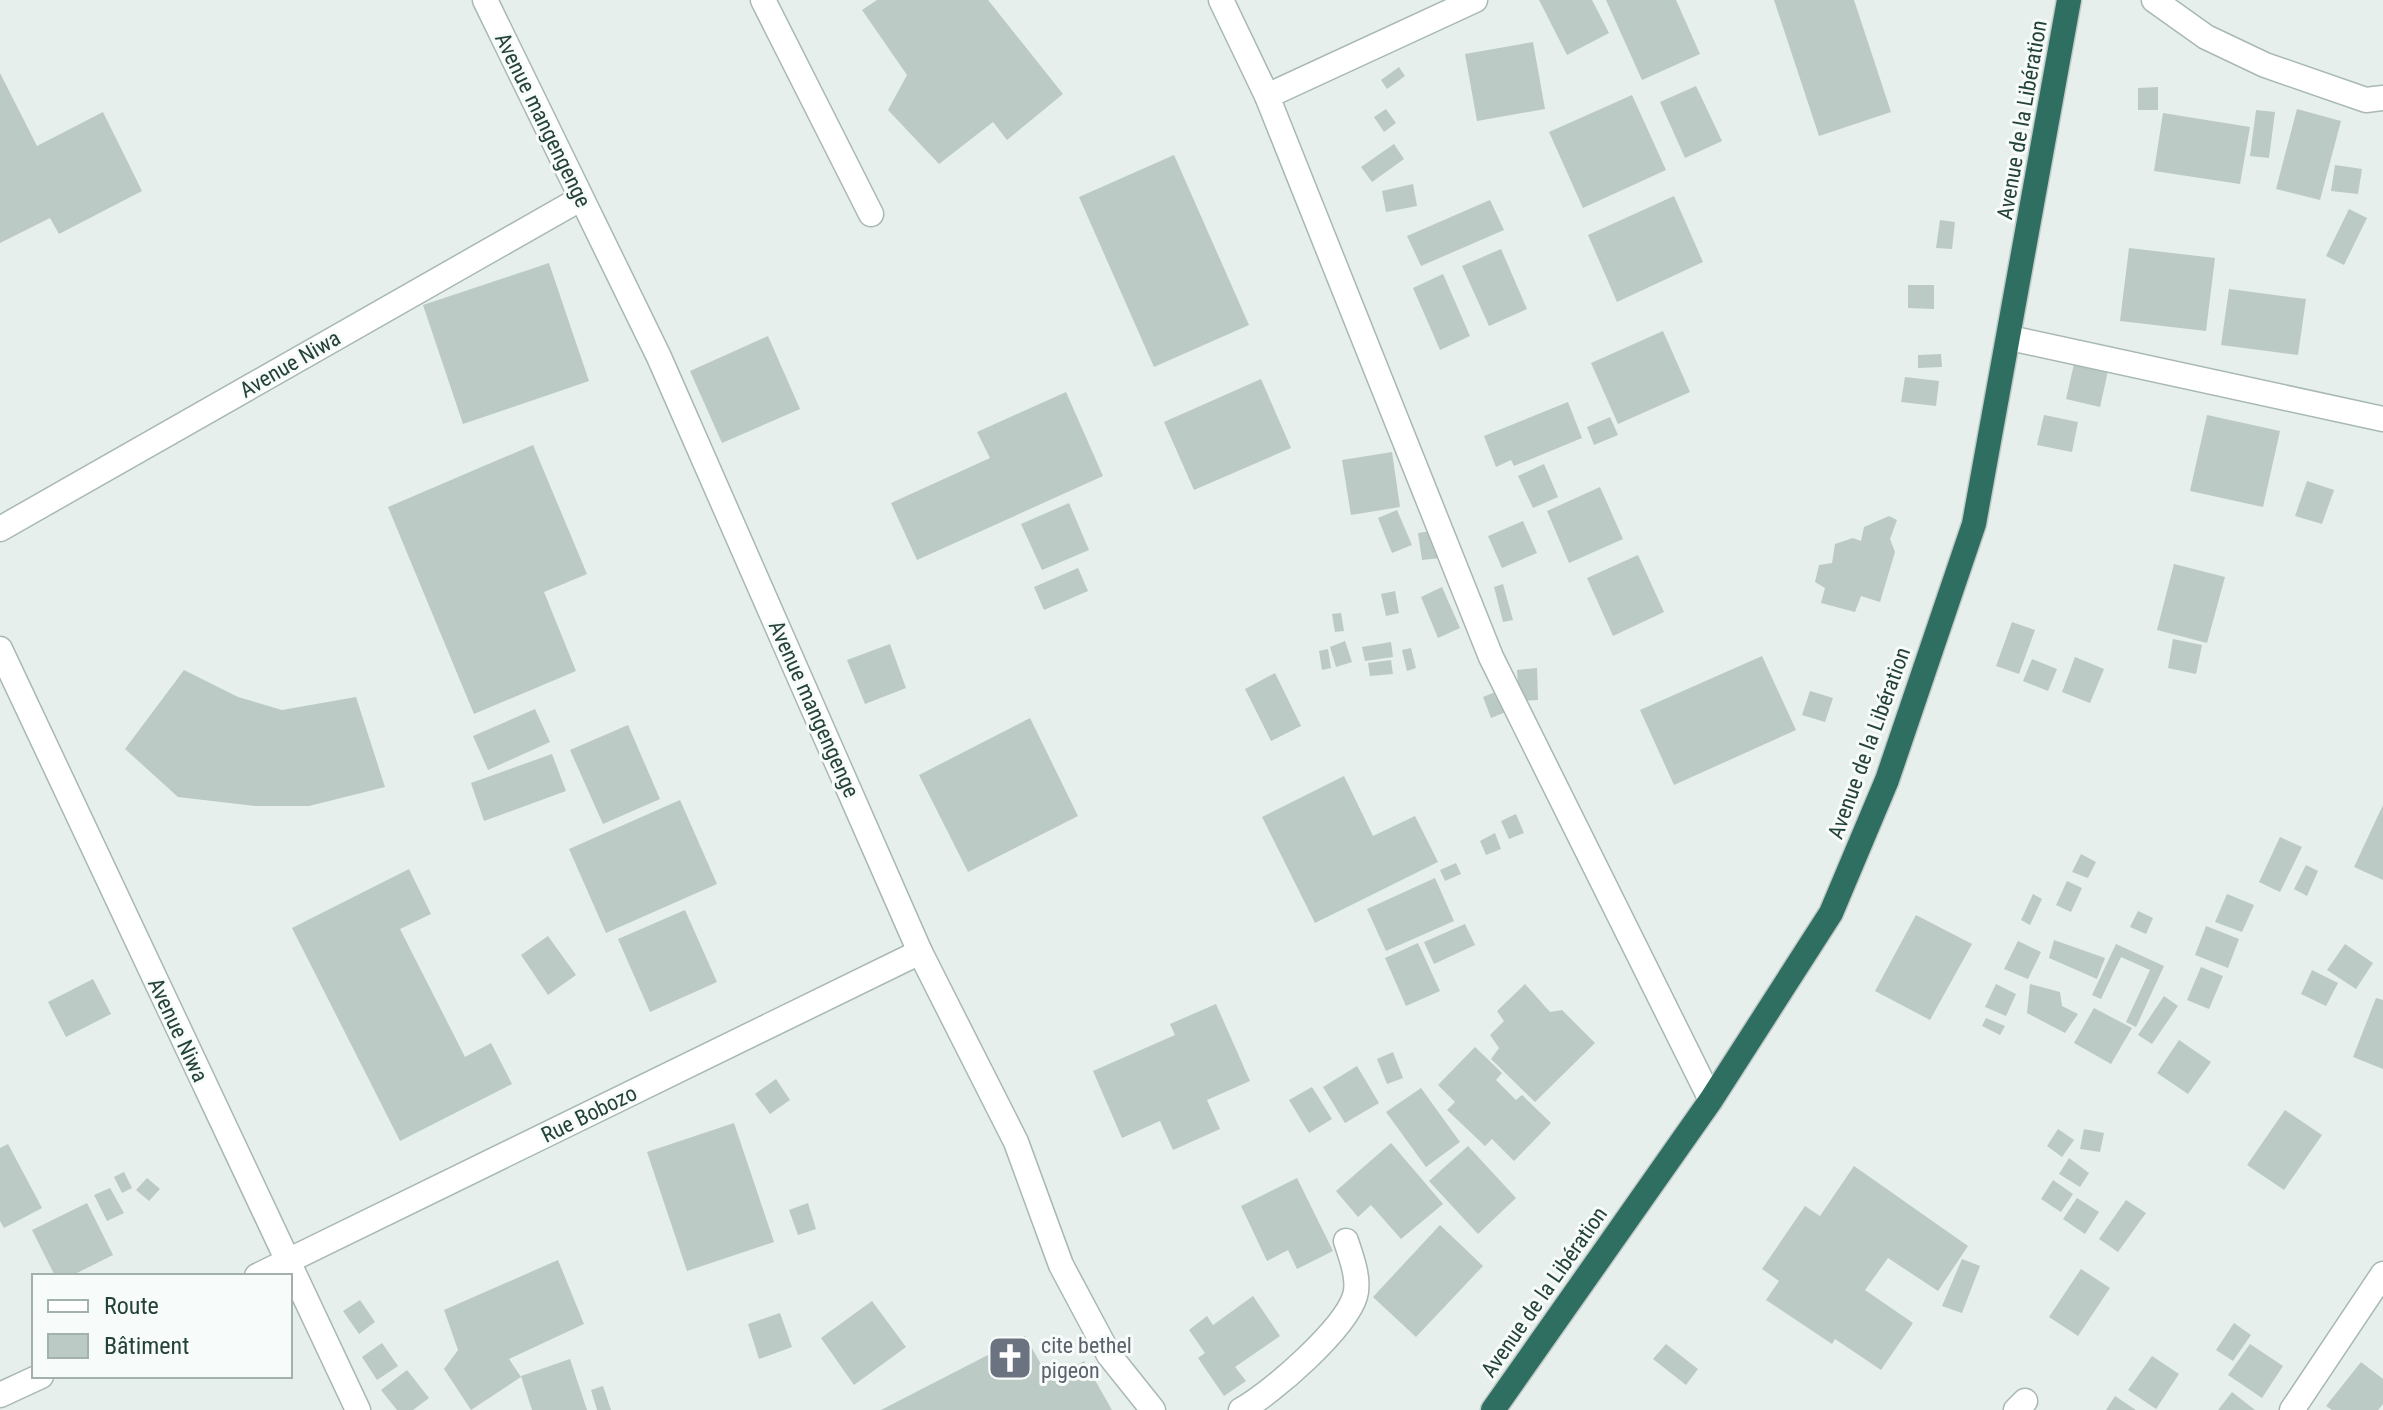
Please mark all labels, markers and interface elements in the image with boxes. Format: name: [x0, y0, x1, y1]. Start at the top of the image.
street label: Avenue de la Libération: [1992, 18, 2052, 222]
street label: Avenue mangengenge: [490, 29, 596, 211]
street label: Avenue Niwa: [235, 325, 345, 403]
street label: Avenue mangengenge: [764, 617, 864, 801]
street label: Avenue de la Libération: [1823, 644, 1915, 842]
street label: Avenue Niwa: [143, 974, 213, 1086]
street label: Rue Bobozo: [537, 1080, 641, 1148]
street label: Avenue de la Libération: [1476, 1202, 1612, 1382]
legend: [32, 1274, 292, 1378]
text: Route: [104, 1292, 159, 1320]
text: Bâtiment: [104, 1332, 189, 1360]
place label: cite bethel pigeon: [1041, 1333, 1132, 1383]
church icon: cite bethel pigeon: [986, 1334, 1034, 1382]

